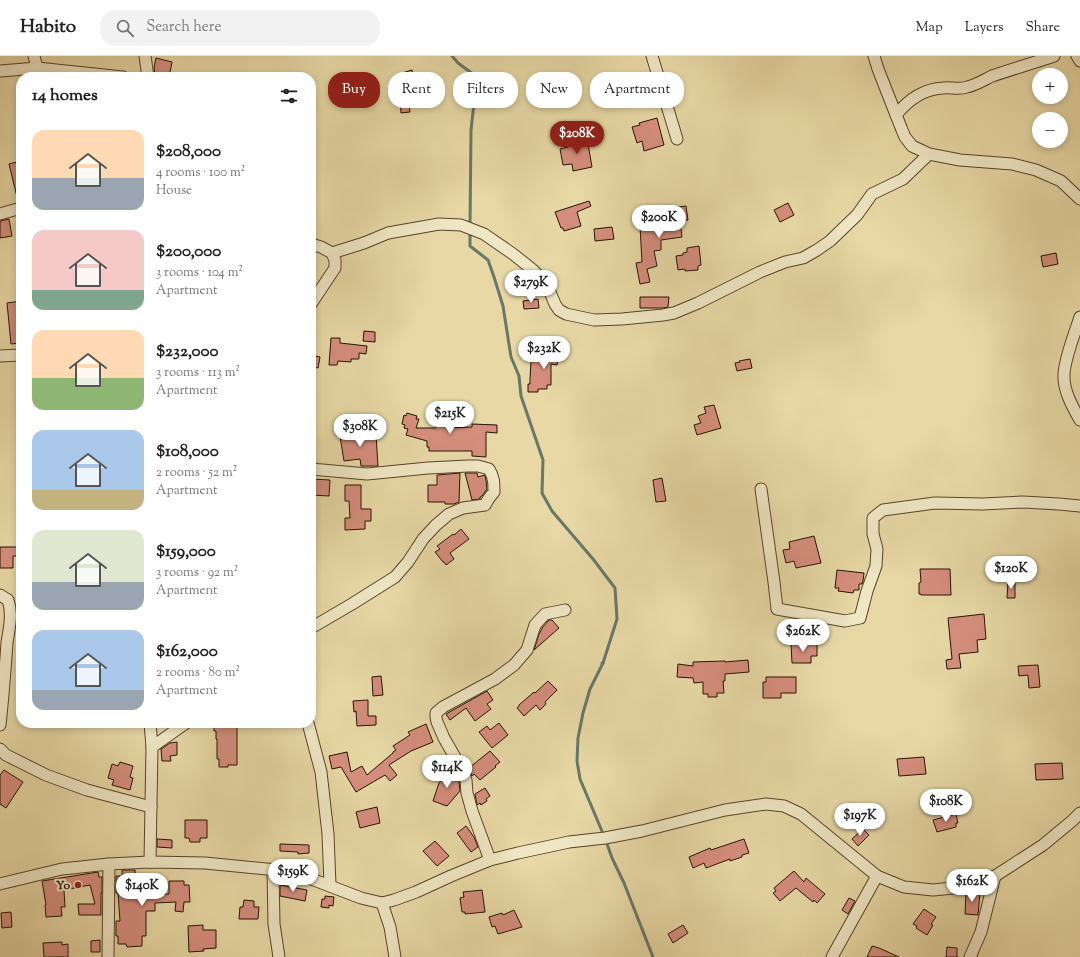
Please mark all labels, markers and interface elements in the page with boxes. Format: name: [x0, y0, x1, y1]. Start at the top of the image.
search box: [100, 10, 380, 46]
text: Habito: [20, 14, 76, 41]
icon: search: [114, 17, 136, 39]
text: Search here: [146, 17, 221, 38]
text: Map: [916, 18, 943, 38]
text: Layers: [965, 18, 1003, 38]
text: Share: [1025, 18, 1060, 38]
map controls: [1032, 68, 1068, 148]
button: +: [1032, 68, 1068, 104]
chip: Buy: [328, 72, 380, 108]
chip: Rent: [388, 72, 445, 108]
chip: Filters: [453, 72, 518, 108]
chip: New: [526, 72, 582, 108]
chip: Apartment: [590, 72, 684, 108]
text: 14 homes: [32, 84, 98, 108]
icon: filters: [278, 85, 300, 107]
button: −: [1032, 112, 1068, 148]
pin: $208K: [549, 121, 605, 155]
text: $208K: [559, 125, 595, 143]
text: $208,000: [156, 140, 221, 164]
icon: home: [64, 146, 112, 194]
text: 4 rooms · 100 m²: [156, 164, 245, 182]
text: House: [156, 182, 192, 200]
pin: $200K: [631, 205, 687, 239]
text: $200K: [641, 209, 677, 227]
text: $200,000: [156, 240, 221, 264]
icon: home: [64, 246, 112, 294]
text: 3 rooms · 104 m²: [156, 264, 243, 282]
pin: $279K: [503, 270, 559, 304]
text: $279K: [513, 274, 549, 292]
text: Apartment: [156, 282, 217, 300]
pin: $232K: [516, 336, 572, 370]
text: $232,000: [156, 340, 219, 364]
text: $232K: [527, 340, 561, 358]
icon: home: [64, 346, 112, 394]
text: 3 rooms · 113 m²: [156, 364, 240, 382]
text: Apartment: [156, 382, 217, 400]
pin: $215K: [422, 401, 478, 435]
text: $215K: [434, 405, 466, 423]
pin: $308K: [332, 414, 388, 448]
text: $308K: [343, 418, 377, 436]
text: $108,000: [156, 440, 219, 464]
icon: home: [64, 446, 112, 494]
text: 2 rooms · 52 m²: [156, 464, 237, 482]
text: Apartment: [156, 482, 217, 500]
text: $159,000: [156, 540, 216, 564]
icon: home: [64, 546, 112, 594]
pin: $120K: [983, 556, 1039, 590]
text: $120K: [994, 560, 1028, 578]
text: 3 rooms · 92 m²: [156, 564, 238, 582]
text: Apartment: [156, 582, 217, 600]
pin: $262K: [775, 619, 831, 653]
text: $262K: [786, 623, 820, 641]
text: $162,000: [156, 640, 218, 664]
icon: home: [64, 646, 112, 694]
text: 2 rooms · 80 m²: [156, 664, 240, 682]
text: Apartment: [156, 682, 217, 700]
pin: $114K: [419, 755, 475, 789]
text: $114K: [431, 759, 463, 777]
pin: $108K: [918, 789, 974, 823]
text: $108K: [929, 793, 963, 811]
pin: $197K: [832, 803, 888, 837]
text: $197K: [843, 807, 877, 825]
pin: $159K: [265, 859, 321, 893]
text: $159K: [277, 863, 309, 881]
pin: $162K: [944, 869, 1000, 903]
pin: $140K: [114, 873, 170, 907]
text: $162K: [955, 873, 989, 891]
place label: Yo: [55, 877, 70, 895]
text: $140K: [125, 877, 159, 895]
marker: Yo: [73, 880, 83, 890]

